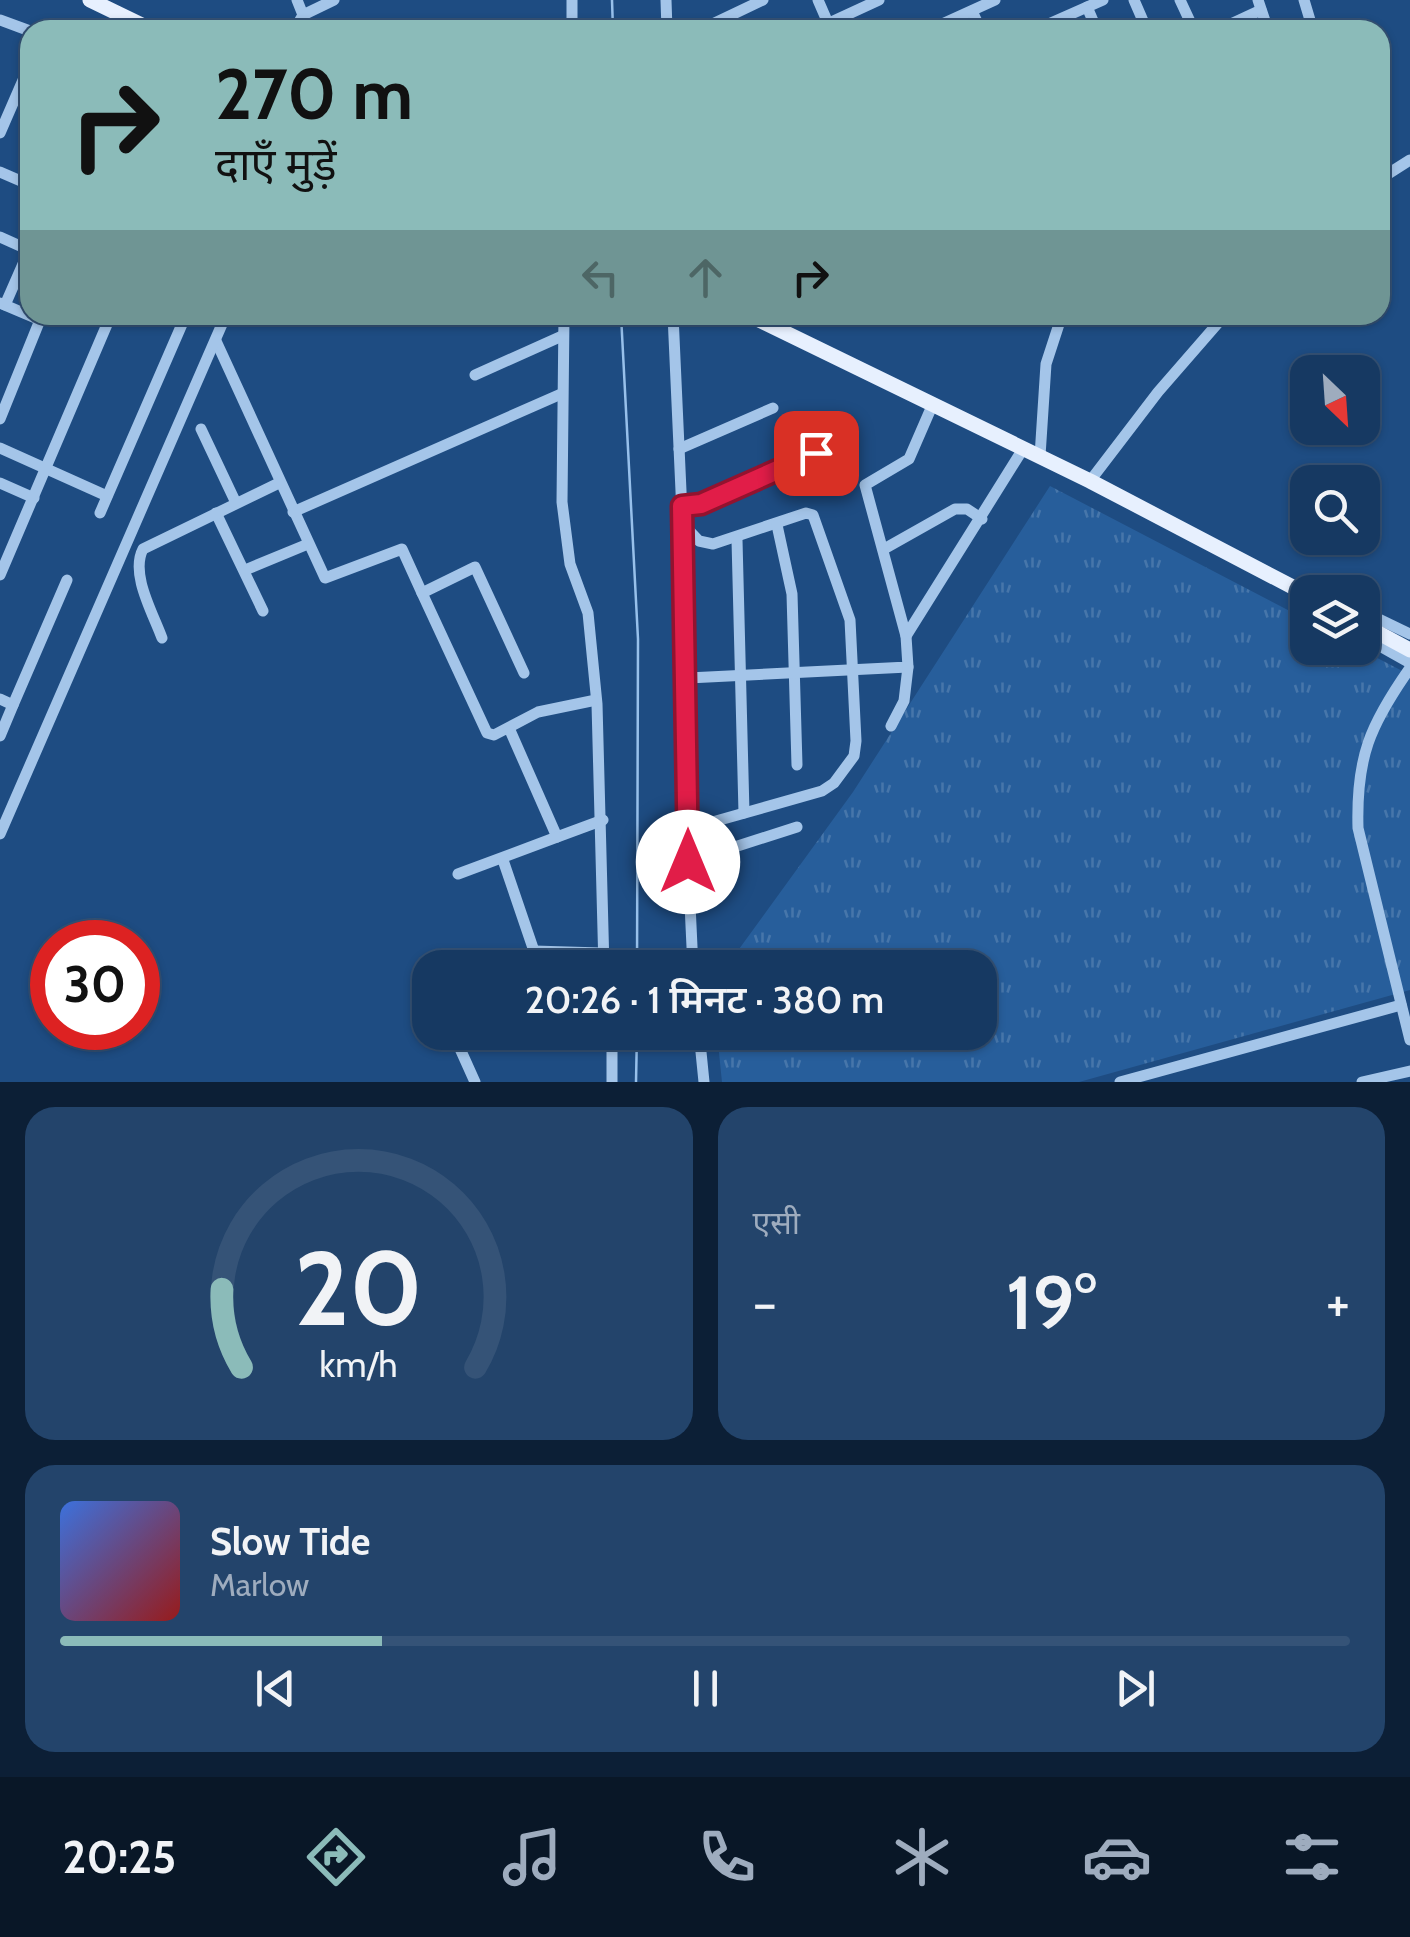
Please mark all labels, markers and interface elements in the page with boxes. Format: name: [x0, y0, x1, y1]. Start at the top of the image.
text: 270 m: [215, 51, 413, 137]
icon: right: [50, 60, 180, 190]
text: दाएँ मुड़ें: [215, 137, 337, 191]
icon: left: [573, 250, 628, 305]
icon: ahead: [678, 250, 733, 305]
icon: right: [783, 250, 838, 305]
north arrow: [1290, 355, 1380, 445]
map controls: [1290, 355, 1380, 665]
pin: [774, 411, 859, 496]
icon: arrive: [789, 426, 844, 481]
button: search: [1290, 465, 1380, 555]
button: layers: [1290, 575, 1380, 665]
position arrow: [636, 810, 740, 914]
speed limit sign: 30: [30, 920, 160, 1050]
text: 20:26 · 1 मिनट · 380 m: [525, 976, 884, 1023]
text: एसी: [753, 1203, 800, 1242]
text: 20: [295, 1225, 423, 1351]
text: 19°: [1006, 1257, 1097, 1348]
text: −: [753, 1269, 777, 1336]
text: +: [1326, 1269, 1350, 1336]
text: km/h: [320, 1343, 398, 1386]
text: Slow Tide: [210, 1518, 370, 1565]
text: Marlow: [210, 1565, 309, 1604]
icon: previous: [248, 1661, 303, 1716]
icon: pause: [678, 1661, 733, 1716]
icon: next: [1108, 1661, 1163, 1716]
icon: directions: [301, 1822, 371, 1892]
icon: music: [497, 1822, 567, 1892]
icon: phone: [692, 1822, 762, 1892]
icon: climate: [887, 1822, 957, 1892]
icon: car: [1082, 1822, 1152, 1892]
icon: filters: [1277, 1822, 1347, 1892]
text: 20:25: [63, 1830, 176, 1884]

